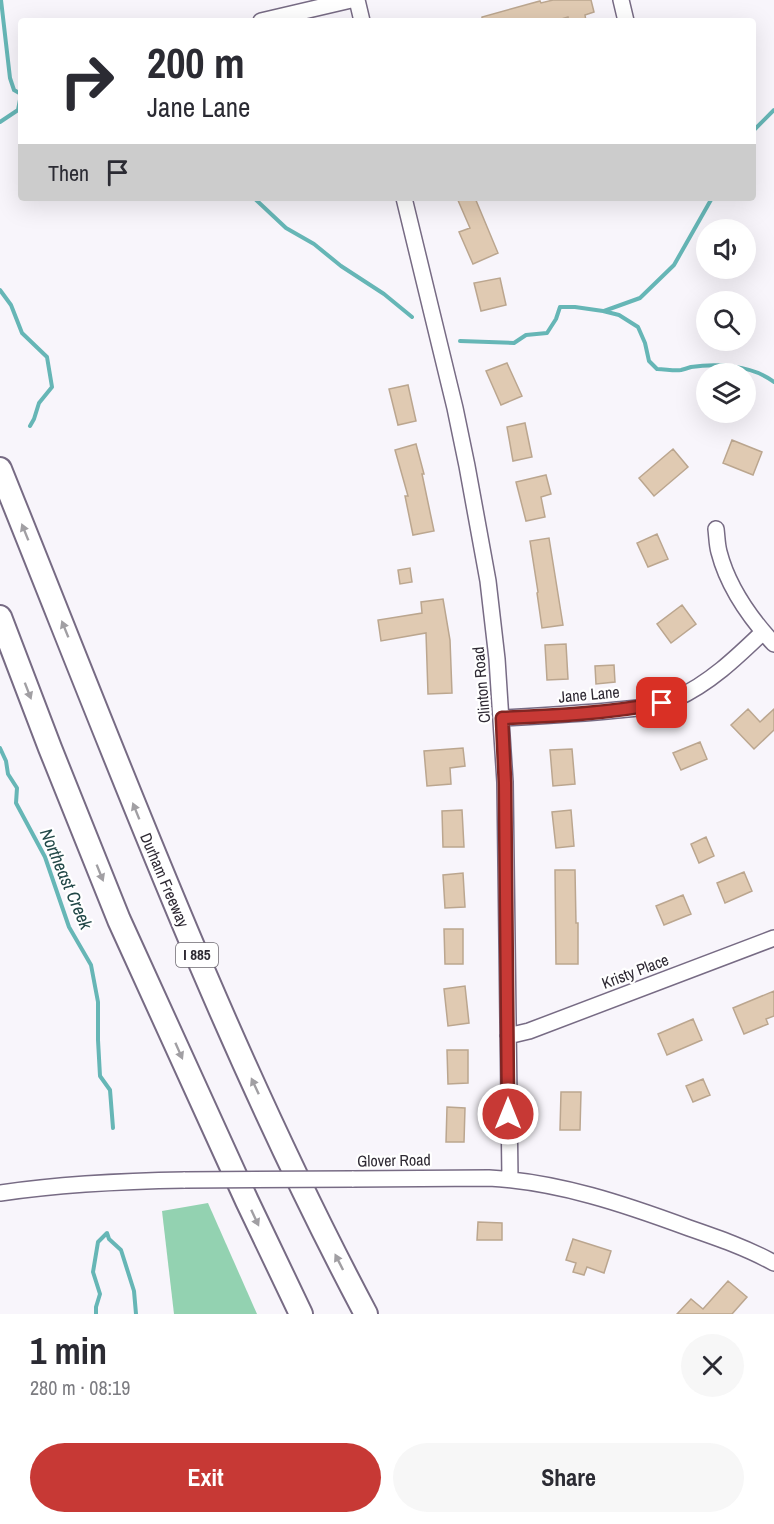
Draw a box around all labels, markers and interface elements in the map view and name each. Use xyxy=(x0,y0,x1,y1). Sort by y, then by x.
text: 200 m xyxy=(147,35,245,91)
icon: right xyxy=(48,42,126,120)
text: Jane Lane xyxy=(147,89,250,125)
icon: arrive xyxy=(101,156,134,189)
text: Then xyxy=(48,158,89,188)
map controls xyxy=(696,219,756,423)
button: sound xyxy=(696,219,756,279)
button: search xyxy=(696,291,756,351)
button: layers xyxy=(696,363,756,423)
one-way arrow xyxy=(20,523,30,541)
one-way arrow xyxy=(59,620,69,638)
street label: Clinton Road xyxy=(467,646,495,724)
pin xyxy=(636,677,687,728)
street label: Jane Lane xyxy=(558,680,620,708)
one-way arrow xyxy=(24,682,34,700)
icon: arrive xyxy=(645,686,678,719)
one-way arrow xyxy=(131,801,141,819)
water label: Northeast Creek xyxy=(34,824,99,934)
street label: Durham Freeway xyxy=(135,829,195,931)
one-way arrow xyxy=(95,864,105,882)
road number: I 885 xyxy=(176,943,218,967)
street label: Kristy Place xyxy=(598,948,672,994)
one-way arrow xyxy=(174,1042,183,1059)
one-way arrow xyxy=(250,1077,260,1095)
position arrow xyxy=(476,1082,540,1146)
street label: Glover Road xyxy=(357,1148,431,1172)
one-way arrow xyxy=(251,1210,260,1227)
one-way arrow xyxy=(334,1254,344,1271)
text: 1 min xyxy=(30,1327,107,1375)
button: close xyxy=(681,1334,744,1397)
text: 280 m · 08:19 xyxy=(30,1374,130,1401)
button: Exit xyxy=(30,1443,381,1512)
button: Share xyxy=(393,1443,744,1512)

